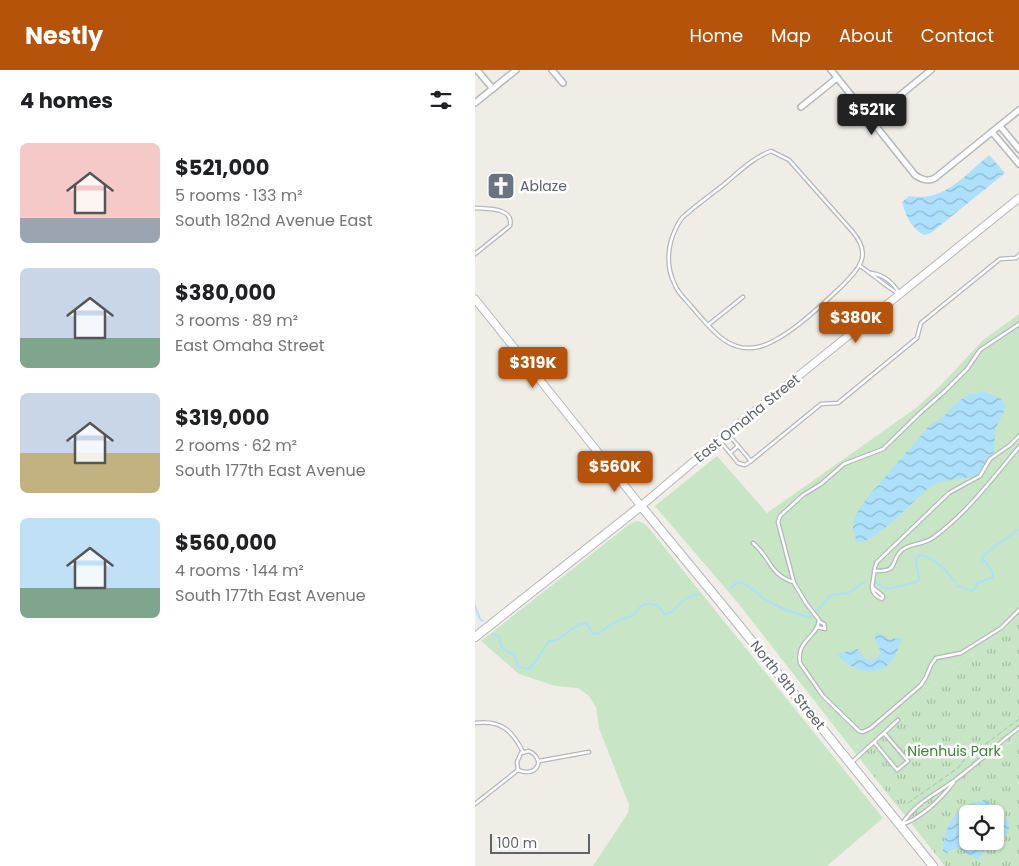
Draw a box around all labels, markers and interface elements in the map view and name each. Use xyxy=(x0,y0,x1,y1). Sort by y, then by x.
text: Nestly xyxy=(25,19,103,52)
text: Home xyxy=(689,23,743,48)
text: Map xyxy=(771,23,811,48)
text: About xyxy=(839,23,893,48)
text: Contact xyxy=(921,23,994,48)
text: 4 homes xyxy=(20,86,113,115)
icon: filters xyxy=(427,86,455,114)
pin: $521K xyxy=(837,93,907,136)
text: $521K xyxy=(848,98,896,121)
text: $521,000 xyxy=(175,153,269,182)
icon: home xyxy=(60,163,120,223)
church icon: Ablaze xyxy=(486,171,516,201)
place label: Ablaze xyxy=(520,176,567,196)
text: 5 rooms · 133 m² xyxy=(175,184,303,207)
text: South 182nd Avenue East xyxy=(175,209,373,232)
text: $380,000 xyxy=(175,278,276,307)
icon: home xyxy=(60,288,120,348)
pin: $380K xyxy=(821,302,891,344)
text: $380K xyxy=(830,306,882,329)
text: 3 rooms · 89 m² xyxy=(175,309,298,332)
text: East Omaha Street xyxy=(175,334,325,357)
pin: $319K xyxy=(498,346,568,389)
text: $319K xyxy=(509,351,557,374)
street label: East Omaha Street xyxy=(690,369,804,467)
text: $319,000 xyxy=(175,403,269,432)
icon: home xyxy=(60,413,120,473)
text: 2 rooms · 62 m² xyxy=(175,434,297,457)
pin: $560K xyxy=(580,450,650,493)
text: $560K xyxy=(589,455,641,478)
text: South 177th East Avenue xyxy=(175,459,366,482)
text: $560,000 xyxy=(175,528,277,557)
icon: home xyxy=(60,538,120,598)
text: 4 rooms · 144 m² xyxy=(175,559,304,582)
text: South 177th East Avenue xyxy=(175,584,366,607)
street label: North 9th Street xyxy=(746,636,830,734)
park label: Nienhuis Park xyxy=(907,741,1001,761)
map controls xyxy=(959,805,1004,850)
button: locate xyxy=(959,805,1004,850)
scale bar xyxy=(490,831,590,854)
text: 100 m xyxy=(497,833,537,853)

